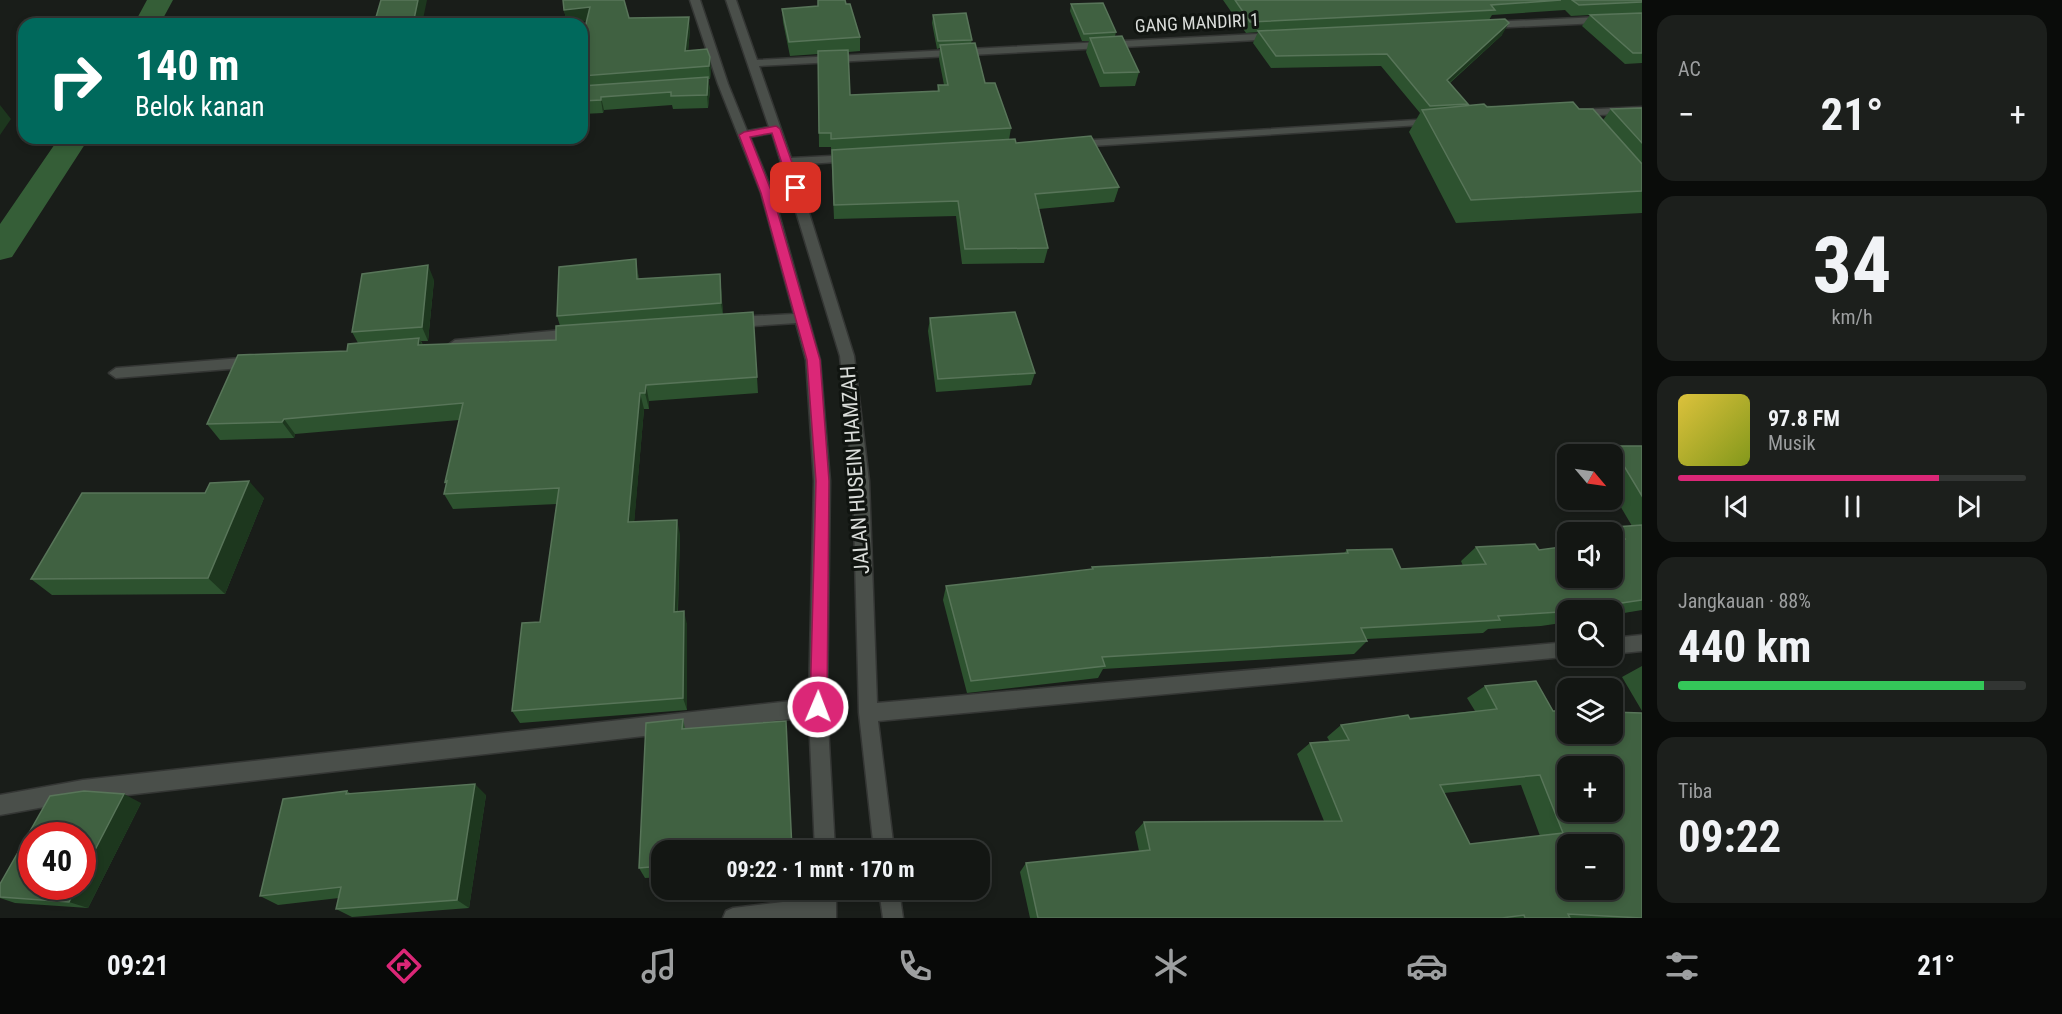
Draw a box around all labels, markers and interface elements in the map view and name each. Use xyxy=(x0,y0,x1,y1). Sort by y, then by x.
street label: GANG MANDIRI 1 xyxy=(1134,9,1259,36)
text: 140 m xyxy=(135,41,240,90)
icon: right xyxy=(36,42,114,120)
text: AC xyxy=(1678,57,1701,81)
text: 21° xyxy=(1821,88,1884,141)
text: Belok kanan xyxy=(135,91,265,123)
text: − xyxy=(1678,95,1695,134)
text: + xyxy=(2010,95,2026,134)
pin xyxy=(770,162,821,213)
icon: arrive xyxy=(779,171,812,204)
text: 34 xyxy=(1813,220,1891,311)
text: km/h xyxy=(1831,305,1873,329)
street label: JALAN HUSEIN HAMZAH xyxy=(836,365,874,575)
text: 97.8 FM xyxy=(1768,406,1840,431)
text: Musik xyxy=(1768,431,1816,455)
north arrow xyxy=(1557,444,1623,510)
map controls xyxy=(1557,444,1623,900)
icon: previous xyxy=(1720,490,1753,523)
icon: pause xyxy=(1836,490,1869,523)
icon: next xyxy=(1952,490,1985,523)
button: sound xyxy=(1557,522,1623,588)
text: Jangkauan · 88% xyxy=(1678,589,1811,613)
button: search xyxy=(1557,600,1623,666)
text: 440 km xyxy=(1678,620,1811,673)
position arrow xyxy=(786,675,850,739)
button: layers xyxy=(1557,678,1623,744)
button: + xyxy=(1557,756,1623,822)
text: Tiba xyxy=(1678,779,1712,803)
text: 09:22 xyxy=(1678,810,1781,863)
speed limit sign: 40 xyxy=(18,822,96,900)
button: − xyxy=(1557,834,1623,900)
text: 09:22 · 1 mnt · 170 m xyxy=(726,857,915,882)
icon: directions xyxy=(383,945,425,987)
icon: music xyxy=(638,945,680,987)
icon: phone xyxy=(894,945,936,987)
icon: climate xyxy=(1150,945,1192,987)
icon: car xyxy=(1406,945,1448,987)
icon: filters xyxy=(1661,945,1703,987)
text: 09:21 xyxy=(107,950,169,982)
text: 21° xyxy=(1917,950,1955,982)

